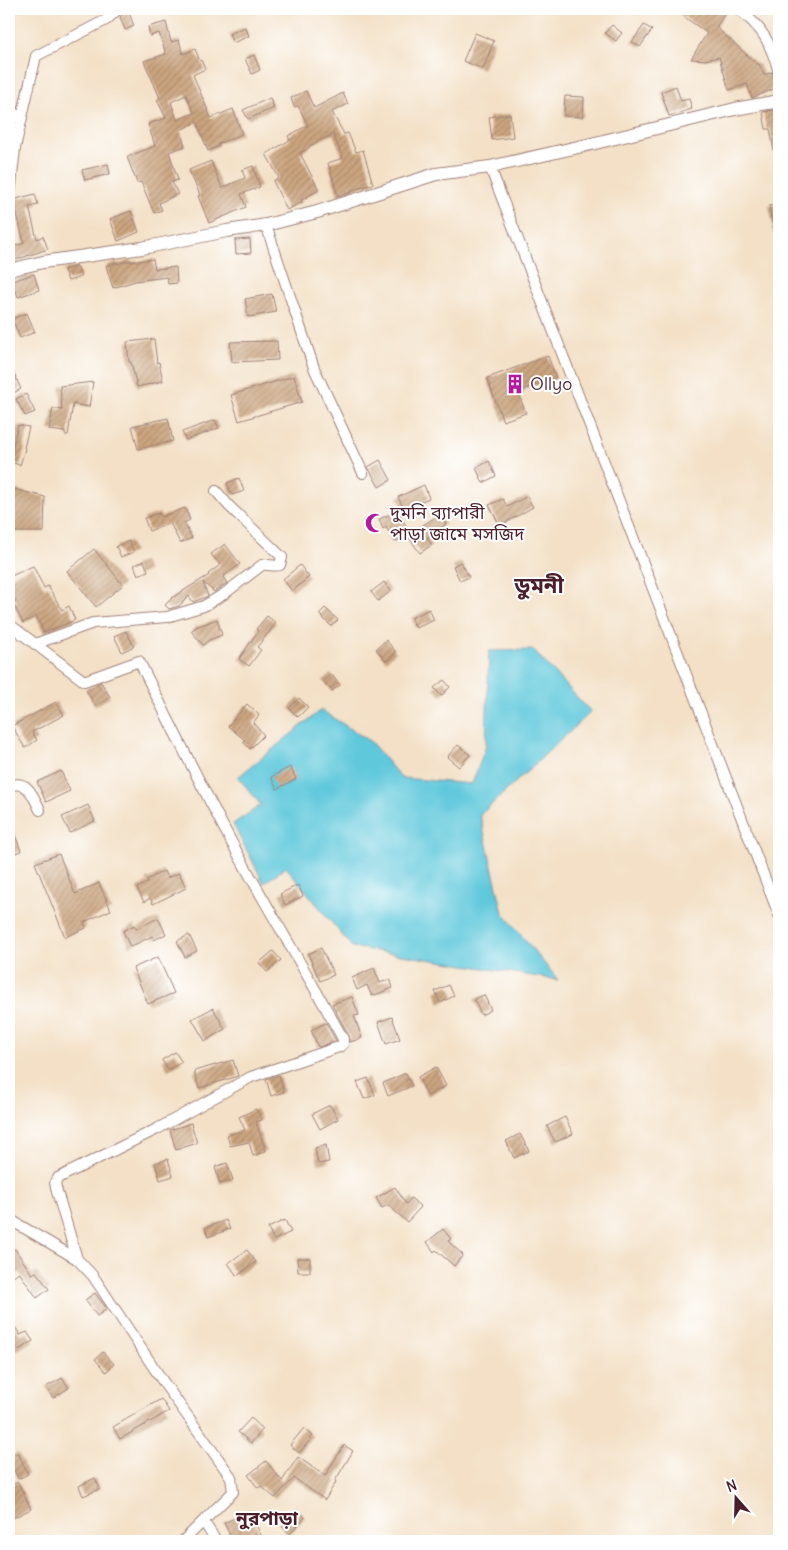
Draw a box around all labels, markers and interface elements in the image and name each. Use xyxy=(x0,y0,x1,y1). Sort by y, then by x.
place label: Ollyo xyxy=(530,372,572,395)
building icon: Ollyo xyxy=(504,373,526,395)
place label: দুমনি ব্যাপারী পাড়া জামে মসজিদ xyxy=(389,501,525,545)
mosque icon: দুমনি ব্যাপারী পাড়া জামে মসজিদ xyxy=(364,512,386,534)
district label: ডুমনী xyxy=(513,571,564,600)
north arrow xyxy=(710,1472,760,1522)
text: N xyxy=(724,1476,739,1496)
district label: নুরপাড়া xyxy=(235,1506,299,1530)

